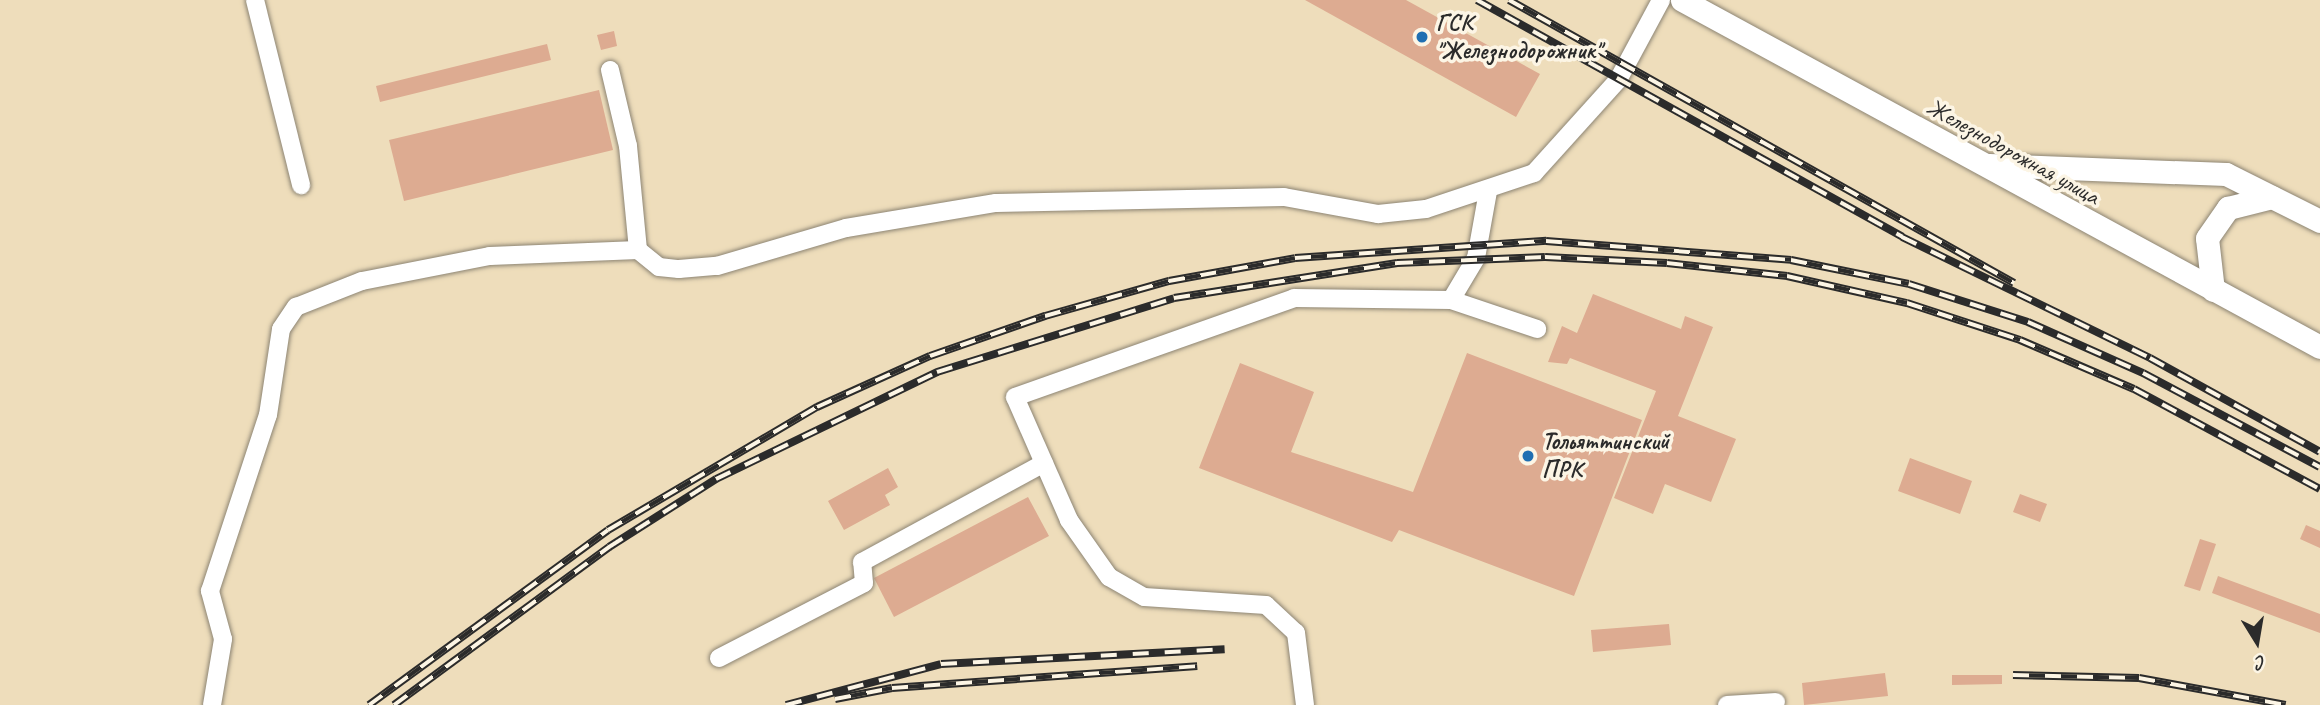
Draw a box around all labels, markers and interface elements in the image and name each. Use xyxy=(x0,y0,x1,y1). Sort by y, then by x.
place label: ГСК "Железнодорожник" xyxy=(1436,9,1601,65)
marker: ГСК "Железнодорожник" xyxy=(1414,29,1430,45)
street label: Железнодорожная улица xyxy=(1921,92,2105,212)
place label: Тольяттинский ПРК xyxy=(1542,428,1669,484)
marker: Тольяттинский ПРК xyxy=(1520,448,1536,464)
north arrow xyxy=(2222,607,2292,677)
text: С xyxy=(2254,650,2268,675)

